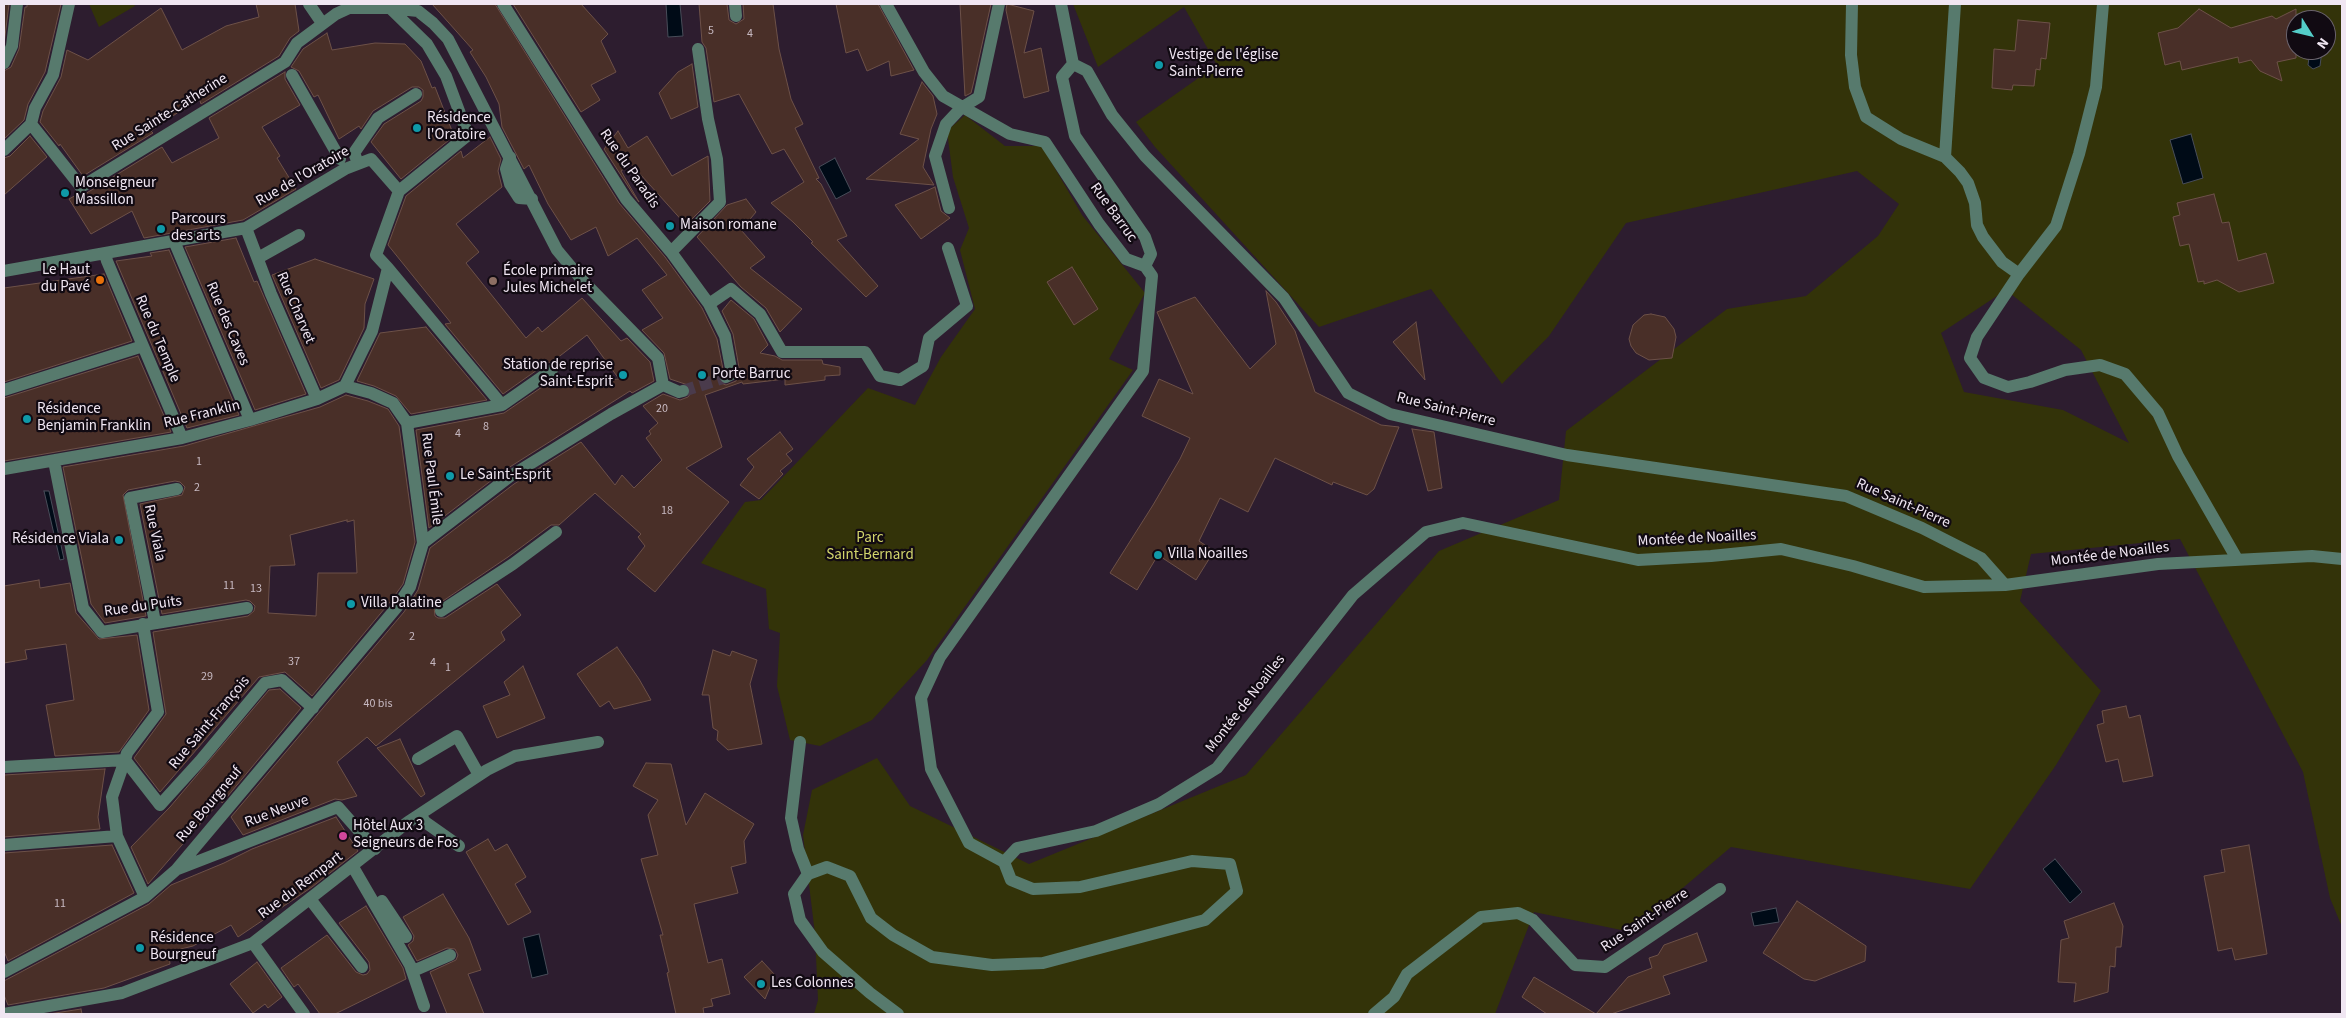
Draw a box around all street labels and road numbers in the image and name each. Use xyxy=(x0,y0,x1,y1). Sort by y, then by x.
street label: Rue Sainte-Catherine xyxy=(109,70,231,156)
street label: Rue du Paradis xyxy=(595,126,663,212)
street label: Rue de l'Oratoire xyxy=(253,143,353,211)
street label: Rue Barruc xyxy=(1085,180,1141,246)
street label: Rue Charvet xyxy=(272,269,318,347)
street label: Rue des Caves xyxy=(201,280,253,368)
street label: Rue du Temple xyxy=(131,293,183,385)
street label: Rue Saint-Pierre xyxy=(1395,389,1497,431)
street label: Rue Franklin xyxy=(162,397,242,433)
street label: Rue Paul Émile xyxy=(416,432,446,526)
street label: Rue Saint-Pierre xyxy=(1853,475,1953,533)
street label: Rue Viala xyxy=(139,503,169,563)
street label: Montée de Noailles xyxy=(1637,527,1757,551)
street label: Montée de Noailles xyxy=(2050,539,2170,571)
street label: Rue du Puits xyxy=(103,593,183,621)
street label: Montée de Noailles xyxy=(1202,652,1290,756)
street label: Rue Saint-François xyxy=(166,673,254,773)
street label: Rue Bourgneuf xyxy=(173,764,247,846)
street label: Rue Neuve xyxy=(243,792,311,832)
street label: Rue du Rempart xyxy=(255,848,347,924)
street label: Rue Saint-Pierre xyxy=(1598,885,1692,957)

